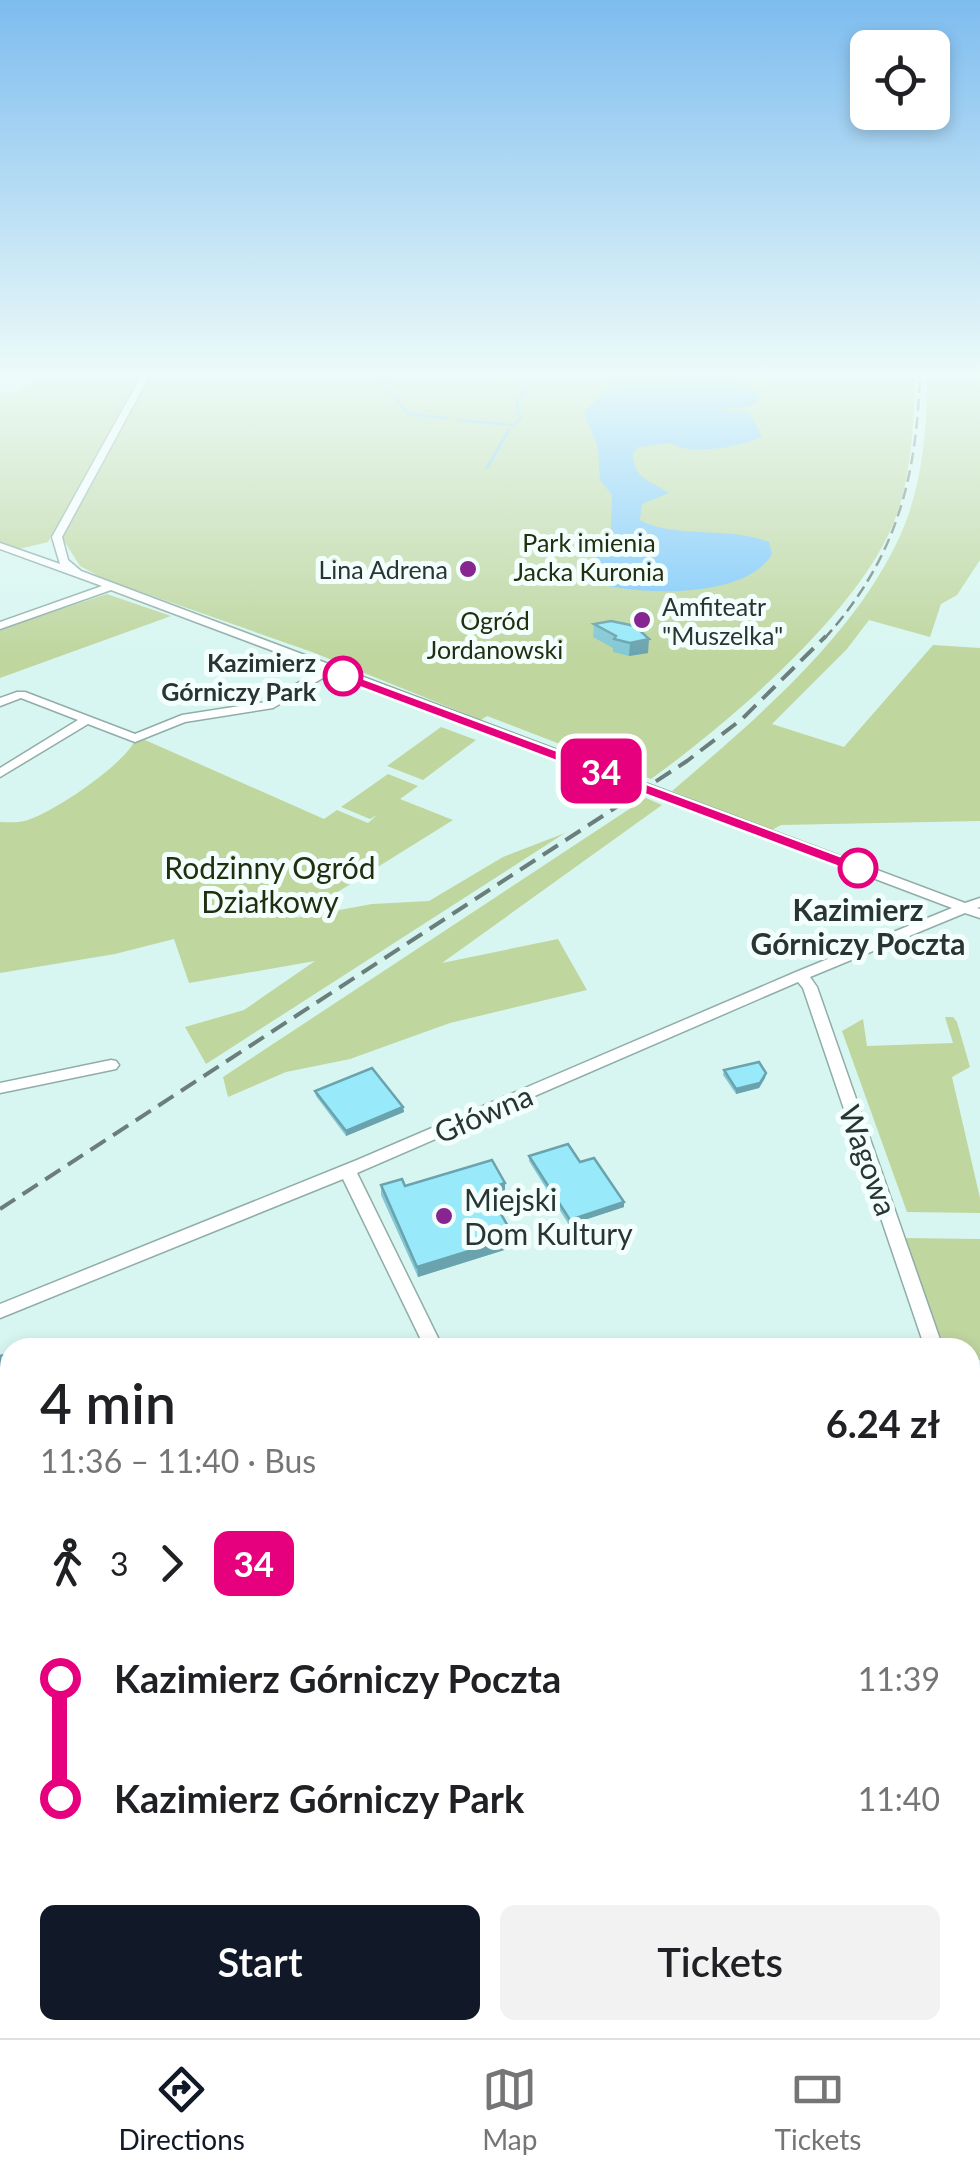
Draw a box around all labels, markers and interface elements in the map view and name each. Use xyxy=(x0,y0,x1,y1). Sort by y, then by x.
map controls xyxy=(850,30,950,130)
button: locate xyxy=(850,30,950,130)
park label: Park imienia Jacka Kuronia xyxy=(514,527,664,586)
place label: Lina Adrena xyxy=(318,554,448,584)
marker: Lina Adrena xyxy=(457,558,479,580)
place label: Amfiteatr "Muszelka" xyxy=(662,591,783,650)
park label: Ogród Jordanowski xyxy=(427,605,563,664)
marker: Amfiteatr "Muszelka" xyxy=(631,609,653,631)
place label: Kazimierz Górniczy Park xyxy=(161,647,317,706)
marker: Kazimierz Górniczy Park xyxy=(324,657,362,695)
line badge: 34 xyxy=(556,738,646,804)
text: 34 xyxy=(581,750,621,792)
park label: Rodzinny Ogród Działkowy xyxy=(164,849,376,919)
marker: Kazimierz Górniczy Poczta xyxy=(839,849,877,887)
place label: Kazimierz Górniczy Poczta xyxy=(751,891,965,961)
street label: Główna xyxy=(429,1076,537,1150)
street label: Wagowa xyxy=(832,1100,906,1220)
place label: Miejski Dom Kultury xyxy=(464,1181,633,1251)
marker: Miejski Dom Kultury xyxy=(433,1205,455,1227)
text: 4 min xyxy=(40,1370,176,1436)
text: 6.24 zł xyxy=(826,1400,940,1446)
text: 11:36 – 11:40 · Bus xyxy=(40,1441,316,1480)
icon: walk xyxy=(40,1536,95,1591)
icon: forward xyxy=(144,1536,199,1591)
text: 34 xyxy=(234,1542,274,1584)
text: 3 xyxy=(110,1544,129,1583)
text: Kazimierz Górniczy Poczta xyxy=(114,1655,561,1701)
text: 11:39 xyxy=(858,1659,940,1698)
text: Kazimierz Górniczy Park xyxy=(114,1775,524,1821)
text: 11:40 xyxy=(858,1779,940,1818)
button: Start xyxy=(40,1905,480,2020)
button: Tickets xyxy=(500,1905,940,2020)
tab: Directions xyxy=(119,2062,245,2156)
tab: Map xyxy=(482,2062,537,2156)
tab: Tickets xyxy=(775,2062,861,2156)

